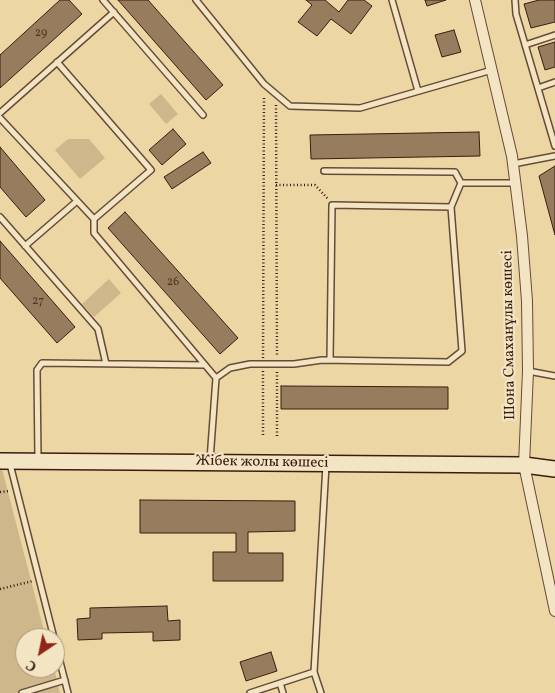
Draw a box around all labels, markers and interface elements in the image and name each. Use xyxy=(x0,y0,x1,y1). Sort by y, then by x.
house number: 29 xyxy=(35,27,47,41)
street label: Шона Смаханұлы көшесі xyxy=(500,250,520,420)
house number: 26 xyxy=(167,276,179,290)
house number: 27 xyxy=(32,295,44,309)
street label: Жібек жолы көшесі xyxy=(195,453,329,473)
north arrow xyxy=(15,628,65,678)
text: С xyxy=(23,655,41,675)

